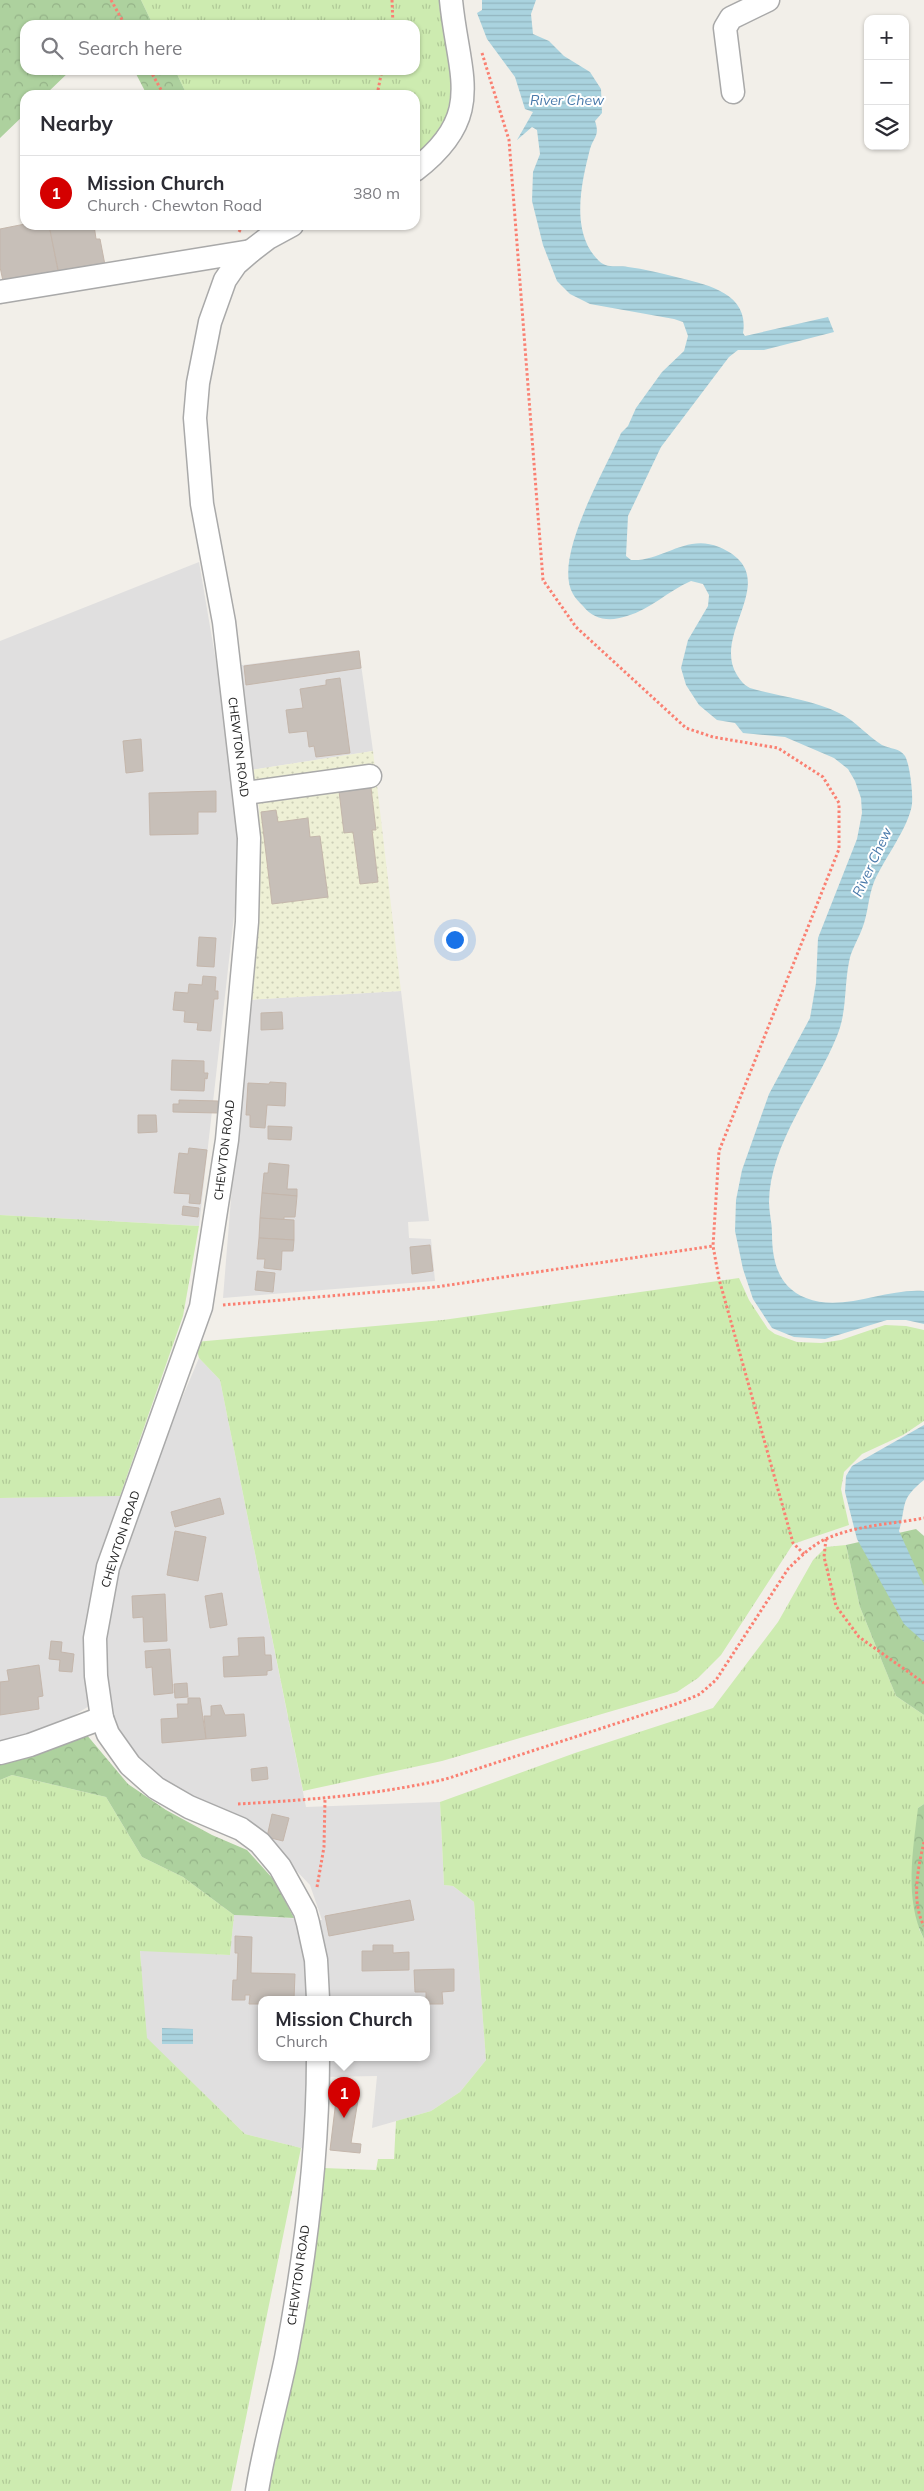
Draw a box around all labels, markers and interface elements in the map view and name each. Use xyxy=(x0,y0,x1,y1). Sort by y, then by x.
map controls xyxy=(864,15,909,150)
button: + xyxy=(864,15,909,60)
search box xyxy=(20,20,420,75)
icon: search xyxy=(38,34,66,62)
text: Search here xyxy=(78,36,182,60)
button: − xyxy=(864,60,909,105)
water label: River Chew xyxy=(530,91,605,109)
button: layers xyxy=(864,105,909,150)
text: Nearby xyxy=(40,110,113,136)
text: Mission Church xyxy=(87,171,225,195)
text: 1 xyxy=(51,183,61,203)
text: 380 m xyxy=(353,183,400,203)
text: Church · Chewton Road xyxy=(87,195,262,215)
street label: CHEWTON ROAD xyxy=(225,696,253,798)
water label: River Chew xyxy=(848,824,896,899)
your location xyxy=(442,927,468,953)
street label: CHEWTON ROAD xyxy=(210,1099,238,1201)
street label: CHEWTON ROAD xyxy=(97,1489,143,1589)
popup xyxy=(258,1996,430,2061)
text: Mission Church xyxy=(275,2007,413,2031)
text: Church xyxy=(275,2031,328,2051)
pin: 1 xyxy=(328,2077,360,2118)
street label: CHEWTON ROAD xyxy=(284,2224,312,2326)

